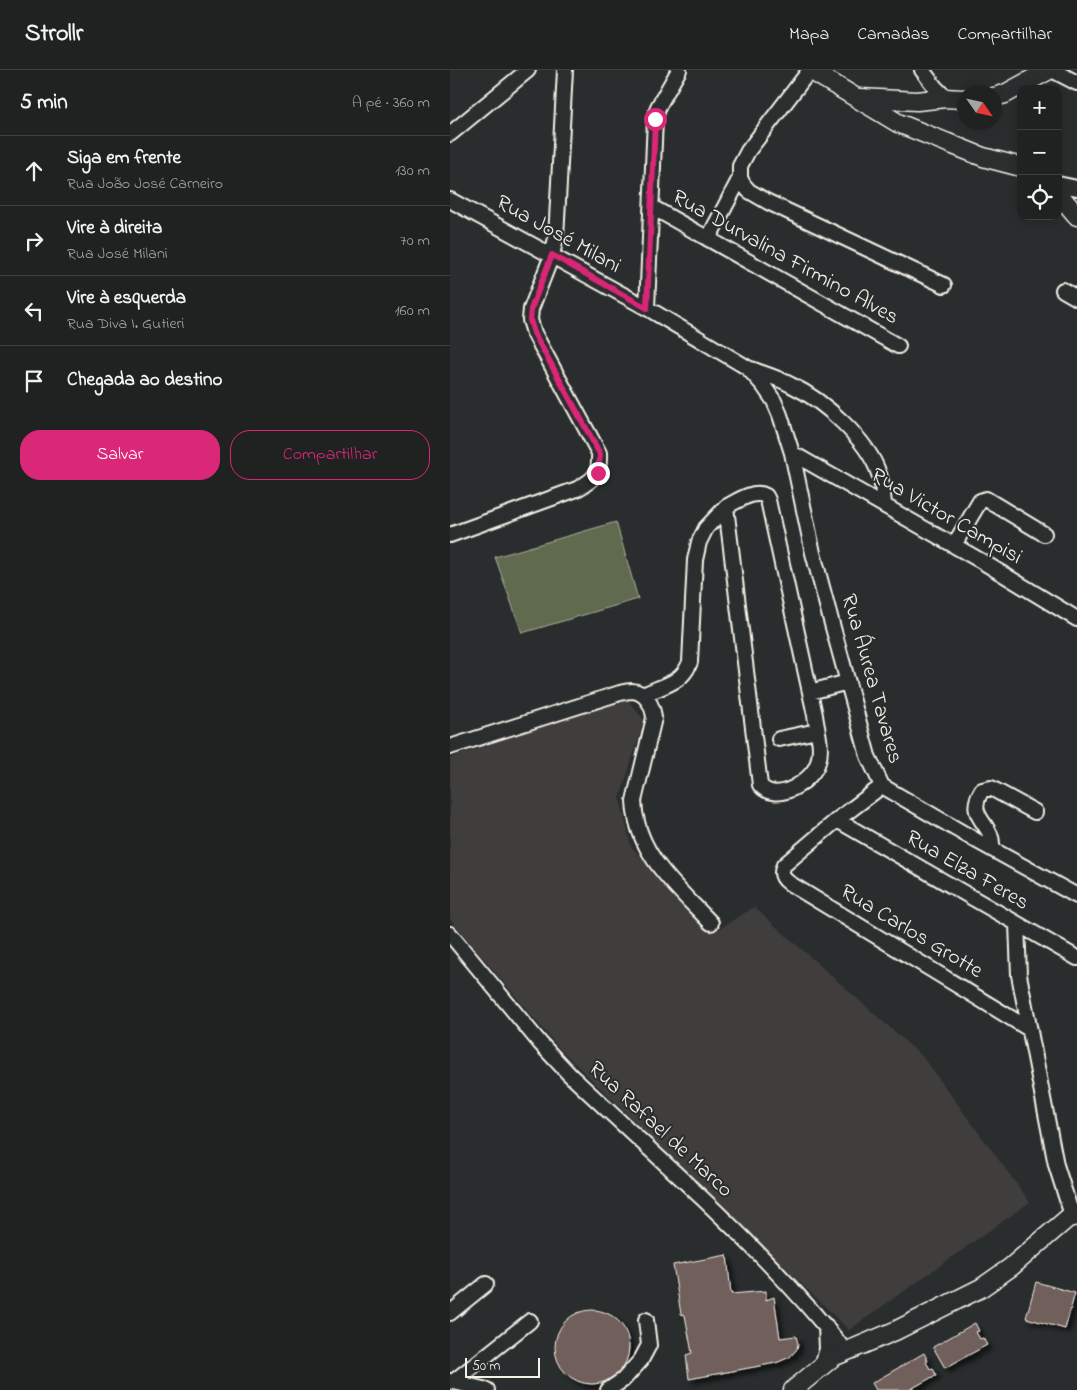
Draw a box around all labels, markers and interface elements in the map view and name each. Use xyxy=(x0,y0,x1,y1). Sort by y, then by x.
text: Strollr xyxy=(25,17,83,52)
text: Mapa xyxy=(789,22,829,48)
text: Camadas xyxy=(857,22,930,48)
text: Compartilhar xyxy=(958,22,1052,48)
north arrow xyxy=(957,85,1002,130)
map controls xyxy=(1017,85,1062,220)
button: + xyxy=(1017,85,1062,130)
text: 5 min xyxy=(20,88,68,118)
text: A pé · 360 m xyxy=(352,91,430,115)
route start xyxy=(644,108,667,131)
button: − xyxy=(1017,130,1062,175)
text: Siga em frente xyxy=(67,145,181,172)
icon: ahead xyxy=(20,157,48,185)
text: 130 m xyxy=(395,159,430,183)
text: Rua João José Carneiro xyxy=(67,172,223,196)
button: locate xyxy=(1017,175,1062,220)
street label: Rua Durvalina Firmino Alves xyxy=(666,182,904,334)
street label: Rua José Milani xyxy=(490,187,626,283)
text: Vire à direita xyxy=(67,215,162,242)
icon: right xyxy=(20,227,48,255)
text: 70 m xyxy=(400,229,430,253)
text: Rua José Milani xyxy=(67,242,168,266)
text: Vire à esquerda xyxy=(67,285,186,312)
icon: left xyxy=(20,297,48,325)
text: 160 m xyxy=(395,299,430,323)
text: Rua Diva I. Gutieri xyxy=(67,312,184,336)
icon: arrive xyxy=(20,367,48,395)
text: Chegada ao destino xyxy=(67,367,222,394)
button: Salvar xyxy=(20,430,220,480)
button: Compartilhar xyxy=(230,430,430,480)
street label: Rua Victor Campisi xyxy=(864,461,1028,573)
route end xyxy=(587,462,610,485)
street label: Rua Áurea Tavares xyxy=(832,591,910,767)
street label: Rua Elza Feres xyxy=(899,823,1035,919)
street label: Rua Carlos Grotte xyxy=(834,877,989,987)
street label: Rua Rafael de Marco xyxy=(580,1054,740,1206)
scale bar xyxy=(465,1355,540,1378)
text: 50 m xyxy=(472,1356,500,1377)

